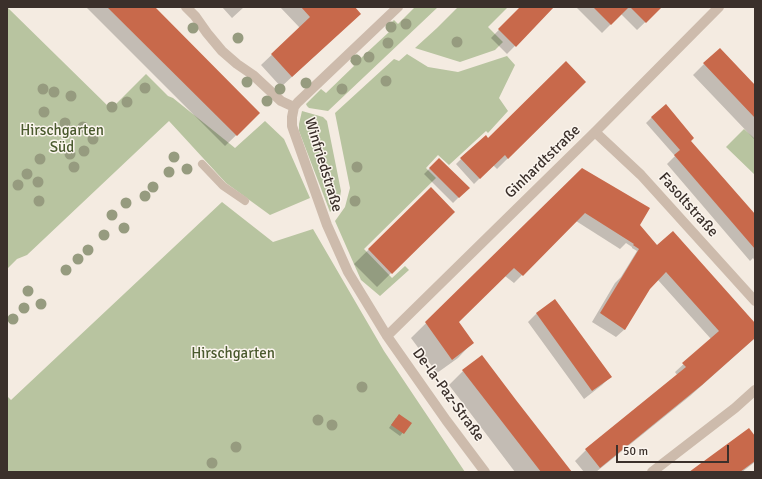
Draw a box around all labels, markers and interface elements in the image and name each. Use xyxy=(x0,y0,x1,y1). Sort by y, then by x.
street label: Winfriedstraße xyxy=(300,116,346,214)
street label: Ginhardtstraße xyxy=(502,121,584,203)
park label: Hirschgarten Süd xyxy=(20,122,104,157)
street label: Fasoltstraße xyxy=(654,169,722,241)
park label: Hirschgarten xyxy=(191,345,275,363)
street label: De-la-Paz-Straße xyxy=(408,345,488,445)
scale bar xyxy=(618,437,731,463)
text: 50 m xyxy=(623,444,648,459)

